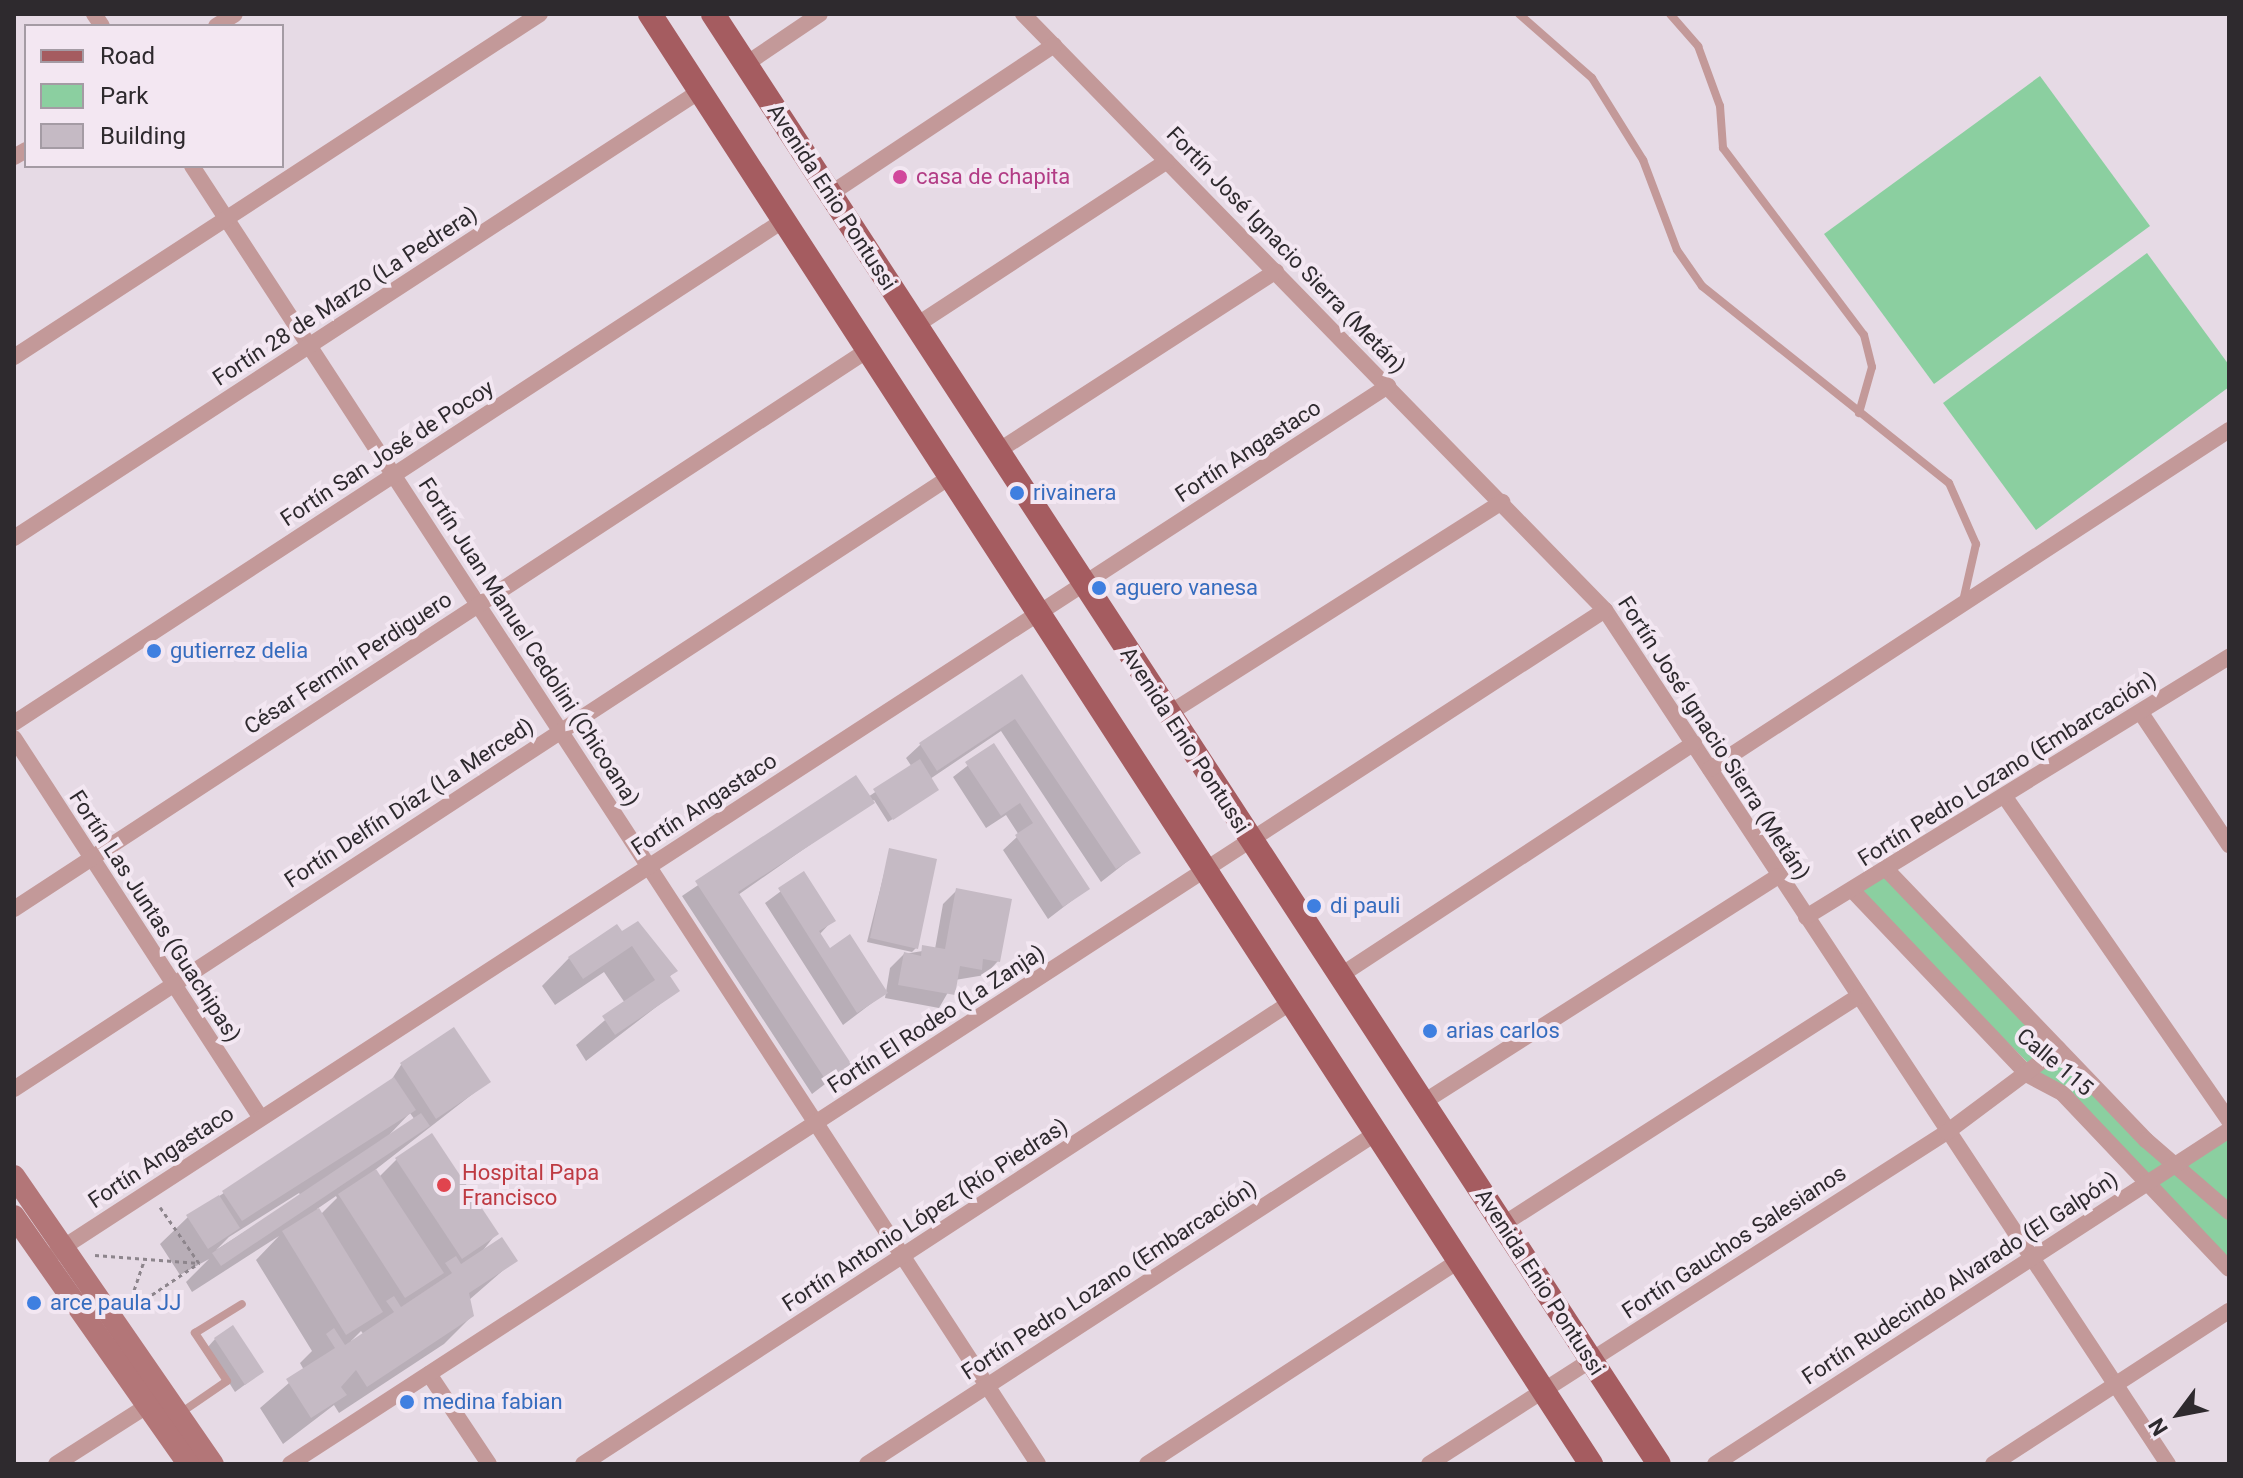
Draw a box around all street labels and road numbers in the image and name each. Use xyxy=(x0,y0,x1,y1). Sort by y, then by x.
street label: Avenida Enio Pontussi xyxy=(762,99,902,295)
street label: Fortín José Ignacio Sierra (Metán) xyxy=(1161,121,1411,379)
street label: Fortín 28 de Marzo (La Pedrera) xyxy=(208,201,482,391)
street label: Fortín San José de Pocoy xyxy=(276,374,498,532)
street label: Fortín Angastaco xyxy=(1170,394,1326,508)
street label: Fortín Juan Manuel Cedolini (Chicoana) xyxy=(413,473,645,811)
street label: César Fermín Perdiguero xyxy=(239,586,457,740)
street label: Fortín José Ignacio Sierra (Metán) xyxy=(1612,591,1816,885)
street label: Avenida Enio Pontussi xyxy=(1115,642,1255,838)
street label: Fortín Pedro Lozano (Embarcación) xyxy=(1853,666,2161,872)
street label: Fortín Delfín Díaz (La Merced) xyxy=(280,713,538,893)
street label: Fortín Angastaco xyxy=(626,747,782,861)
street label: Fortín Las Juntas (Guachipas) xyxy=(64,785,246,1047)
street label: Fortín El Rodeo (La Zanja) xyxy=(823,939,1049,1099)
street label: Calle 115 xyxy=(2012,1023,2098,1101)
street label: Fortín Angastaco xyxy=(83,1100,239,1214)
street label: Fortín Antonio López (Río Piedras) xyxy=(777,1113,1073,1317)
street label: Fortín Gauchos Salesianos xyxy=(1617,1160,1851,1324)
street label: Fortín Rudecindo Alvarado (El Galpón) xyxy=(1797,1166,2123,1390)
street label: Fortín Pedro Lozano (Embarcación) xyxy=(956,1175,1262,1385)
street label: Avenida Enio Pontussi xyxy=(1470,1184,1610,1380)

